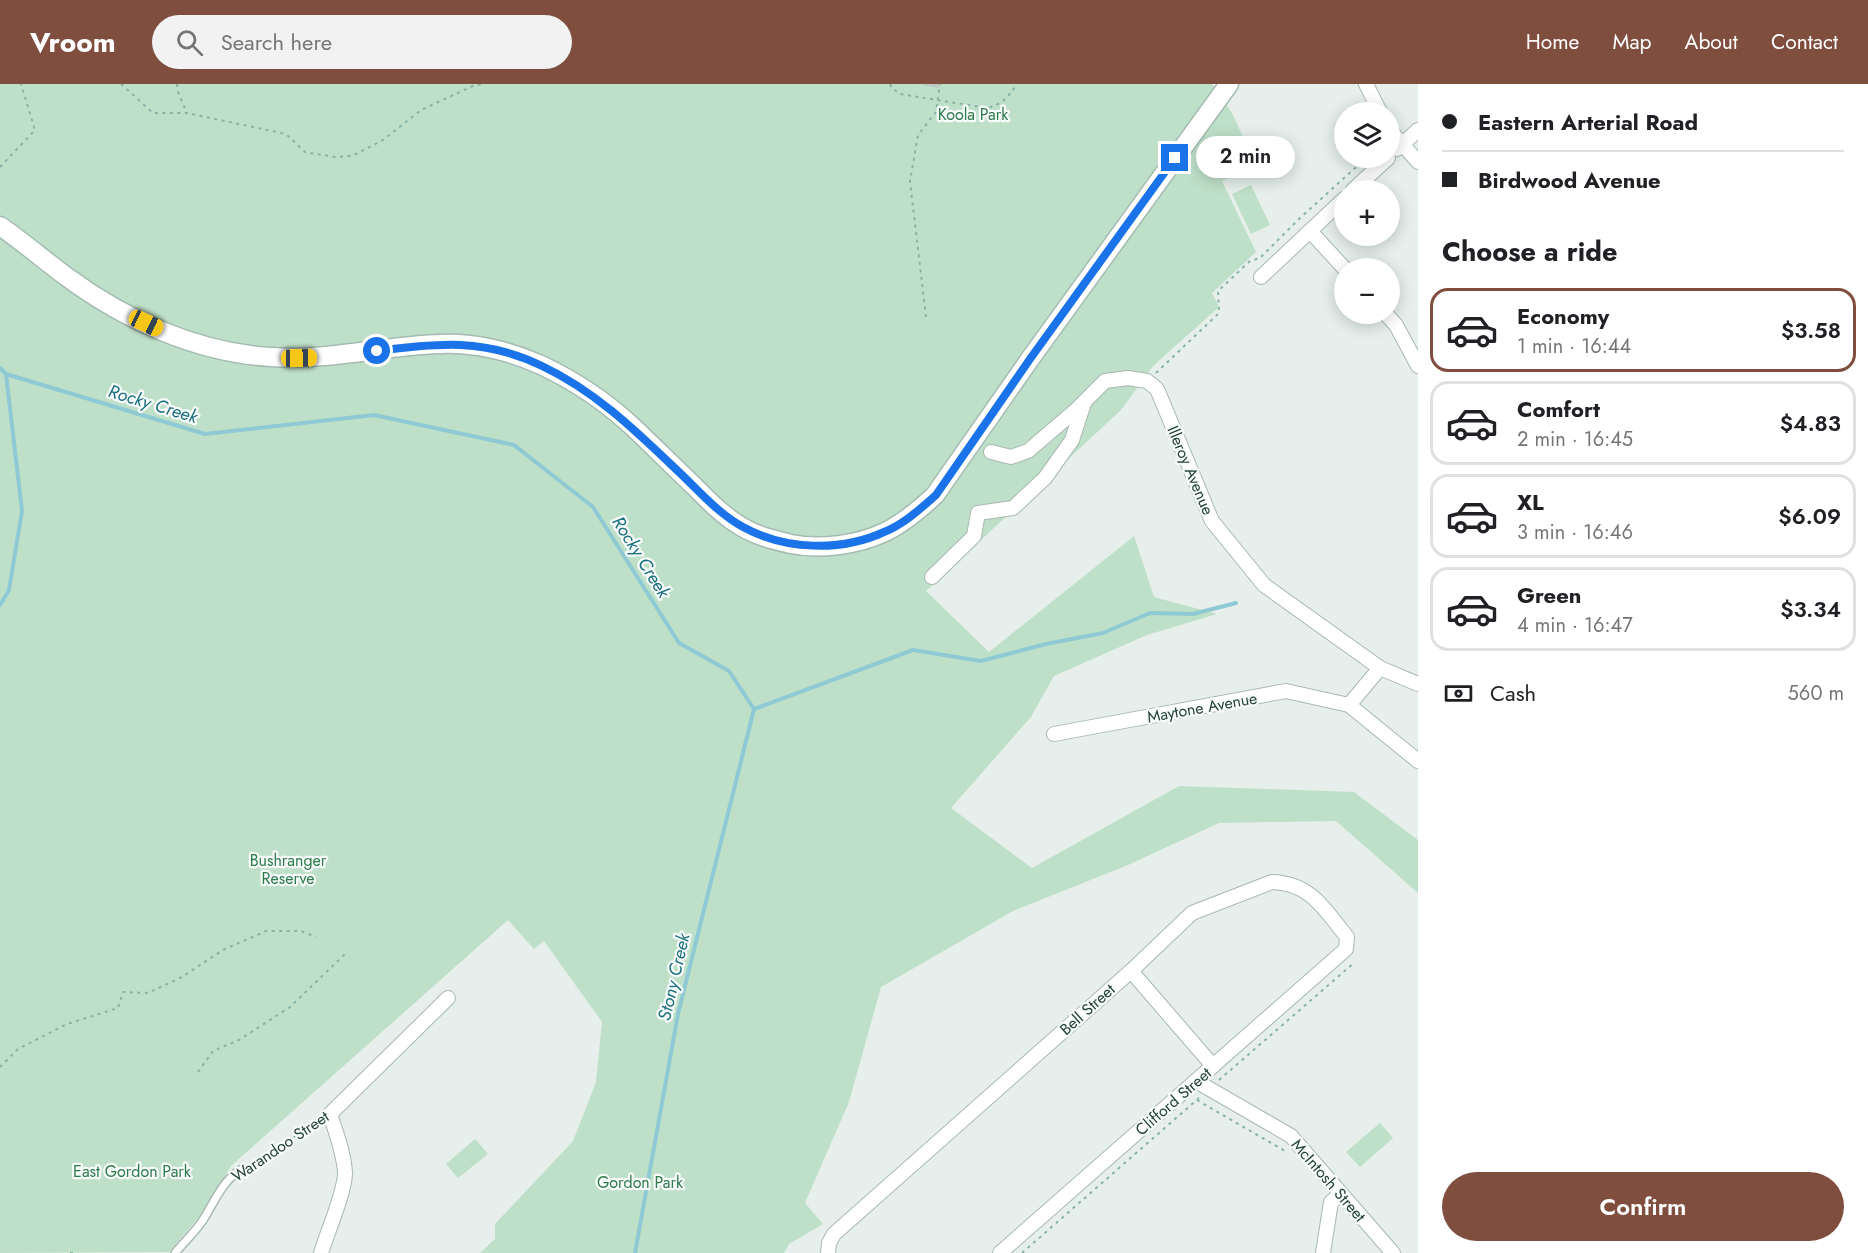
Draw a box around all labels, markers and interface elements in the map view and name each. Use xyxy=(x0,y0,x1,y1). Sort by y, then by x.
search box xyxy=(152,15,572,69)
text: Vroom xyxy=(30,22,116,63)
icon: search xyxy=(173,26,206,59)
text: Search here xyxy=(221,26,332,58)
text: Home xyxy=(1526,27,1579,57)
text: Map xyxy=(1612,27,1652,57)
text: About xyxy=(1685,27,1738,57)
text: Contact xyxy=(1771,27,1838,57)
map controls xyxy=(1334,102,1400,324)
button: layers xyxy=(1334,102,1400,168)
park label: Koola Park xyxy=(938,103,1009,126)
text: Eastern Arterial Road xyxy=(1478,106,1698,138)
callout: 2 min xyxy=(1196,137,1295,179)
text: 2 min xyxy=(1220,142,1271,171)
route end xyxy=(1161,144,1188,171)
text: Birdwood Avenue xyxy=(1478,164,1661,196)
button: + xyxy=(1334,180,1400,246)
text: Choose a ride xyxy=(1442,232,1617,271)
button: − xyxy=(1334,258,1400,324)
text: Economy xyxy=(1517,300,1609,332)
icon: car xyxy=(1445,303,1499,357)
car xyxy=(126,307,166,339)
text: $3.58 xyxy=(1781,314,1841,346)
text: 1 min · 16:44 xyxy=(1517,332,1631,361)
route start xyxy=(363,337,390,364)
car xyxy=(281,349,317,367)
water label: Rocky Creek xyxy=(105,378,202,430)
text: Comfort xyxy=(1517,393,1600,425)
icon: car xyxy=(1445,396,1499,450)
text: $4.83 xyxy=(1780,407,1841,439)
street label: Illeroy Avenue xyxy=(1161,422,1220,518)
text: 2 min · 16:45 xyxy=(1517,425,1633,454)
text: XL xyxy=(1517,486,1544,518)
icon: car xyxy=(1445,489,1499,543)
text: $6.09 xyxy=(1778,500,1841,532)
water label: Rocky Creek xyxy=(606,511,677,604)
text: 3 min · 16:46 xyxy=(1517,518,1633,547)
text: Green xyxy=(1517,579,1581,611)
icon: car xyxy=(1445,582,1499,636)
text: $3.34 xyxy=(1780,593,1841,625)
text: 4 min · 16:47 xyxy=(1517,611,1633,640)
icon: cash xyxy=(1442,677,1475,710)
text: Cash xyxy=(1490,677,1536,709)
text: 560 m xyxy=(1788,679,1844,708)
street label: Maytone Avenue xyxy=(1145,686,1259,728)
park label: Bushranger Reserve xyxy=(250,849,327,890)
water label: Stony Creek xyxy=(651,930,697,1023)
street label: Bell Street xyxy=(1055,978,1120,1041)
street label: Clifford Street xyxy=(1130,1062,1217,1141)
street label: Warandoo Street xyxy=(227,1105,334,1188)
street label: McIntosh Street xyxy=(1286,1134,1371,1227)
park label: East Gordon Park xyxy=(73,1160,192,1183)
park label: Gordon Park xyxy=(597,1171,684,1194)
button: Confirm xyxy=(1442,1172,1844,1241)

